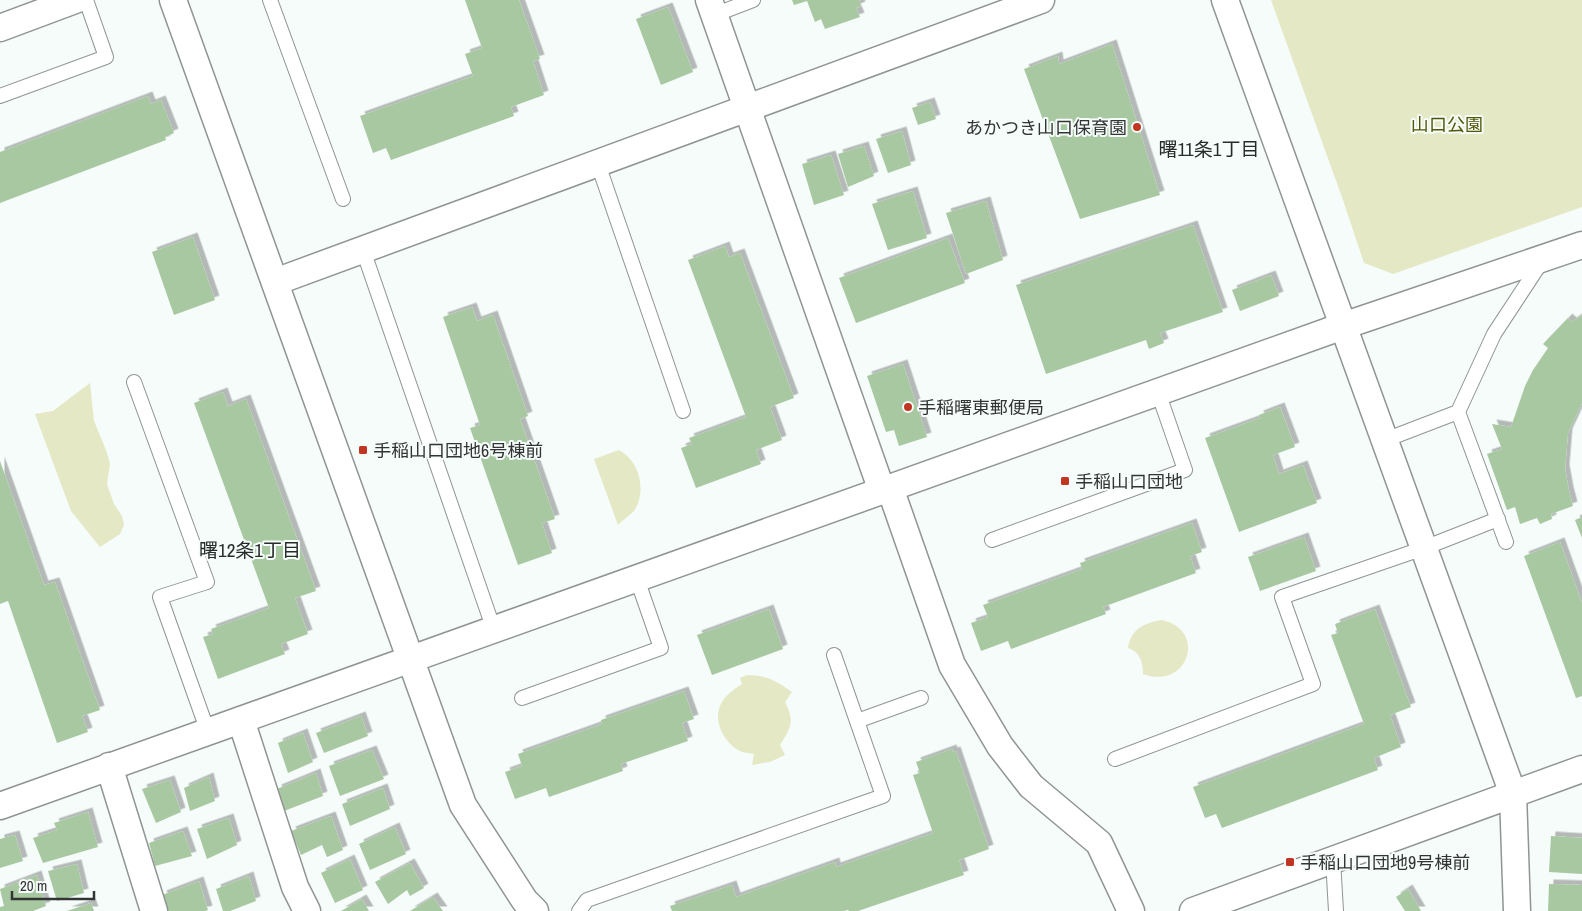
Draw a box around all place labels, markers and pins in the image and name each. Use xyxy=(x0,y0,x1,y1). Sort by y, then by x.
place label: あかつき山口保育園 xyxy=(965,115,1127,140)
marker: あかつき山口保育園 xyxy=(1131,121,1143,133)
place label: 手稲曙東郵便局 xyxy=(918,395,1044,420)
marker: 手稲曙東郵便局 xyxy=(902,401,914,413)
place label: 手稲山口団地6号棟前 xyxy=(373,438,543,463)
marker: 手稲山口団地6号棟前 xyxy=(357,444,369,456)
place label: 手稲山口団地 xyxy=(1075,469,1183,494)
marker: 手稲山口団地 xyxy=(1059,475,1071,487)
place label: 手稲山口団地9号棟前 xyxy=(1300,850,1470,875)
marker: 手稲山口団地9号棟前 xyxy=(1284,856,1296,868)

